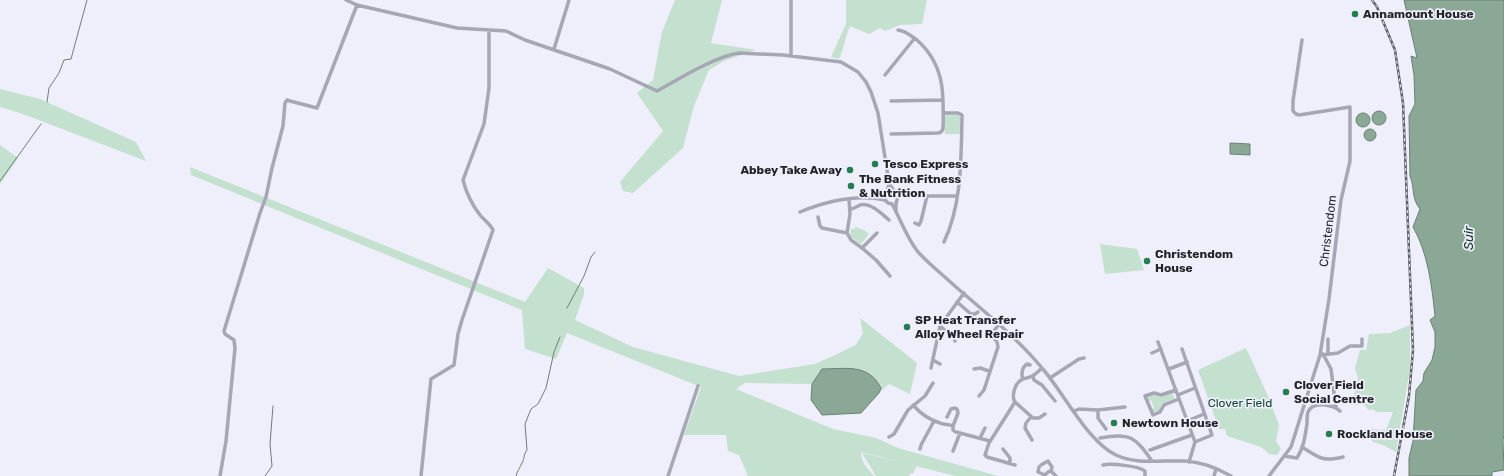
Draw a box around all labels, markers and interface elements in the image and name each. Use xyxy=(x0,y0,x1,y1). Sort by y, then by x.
place label: Annamount House xyxy=(1363,7,1474,21)
marker: Annamount House xyxy=(1350,9,1360,19)
place label: Tesco Express xyxy=(883,157,969,171)
marker: Tesco Express xyxy=(870,159,880,169)
place label: Abbey Take Away xyxy=(740,163,842,177)
marker: Abbey Take Away xyxy=(845,165,855,175)
place label: The Bank Fitness & Nutrition xyxy=(859,172,962,200)
marker: The Bank Fitness & Nutrition xyxy=(846,181,856,191)
street label: Christendom xyxy=(1317,194,1339,268)
water label: Suir xyxy=(1461,225,1476,250)
place label: Christendom House xyxy=(1155,247,1233,275)
marker: Christendom House xyxy=(1142,256,1152,266)
place label: SP Heat Transfer Alloy Wheel Repair xyxy=(915,313,1024,341)
marker: SP Heat Transfer Alloy Wheel Repair xyxy=(902,322,912,332)
place label: Clover Field Social Centre xyxy=(1294,378,1374,406)
marker: Clover Field Social Centre xyxy=(1281,387,1291,397)
park label: Clover Field xyxy=(1208,396,1272,410)
place label: Newtown House xyxy=(1122,416,1218,430)
marker: Newtown House xyxy=(1109,418,1119,428)
place label: Rockland House xyxy=(1337,427,1433,441)
marker: Rockland House xyxy=(1324,429,1334,439)

